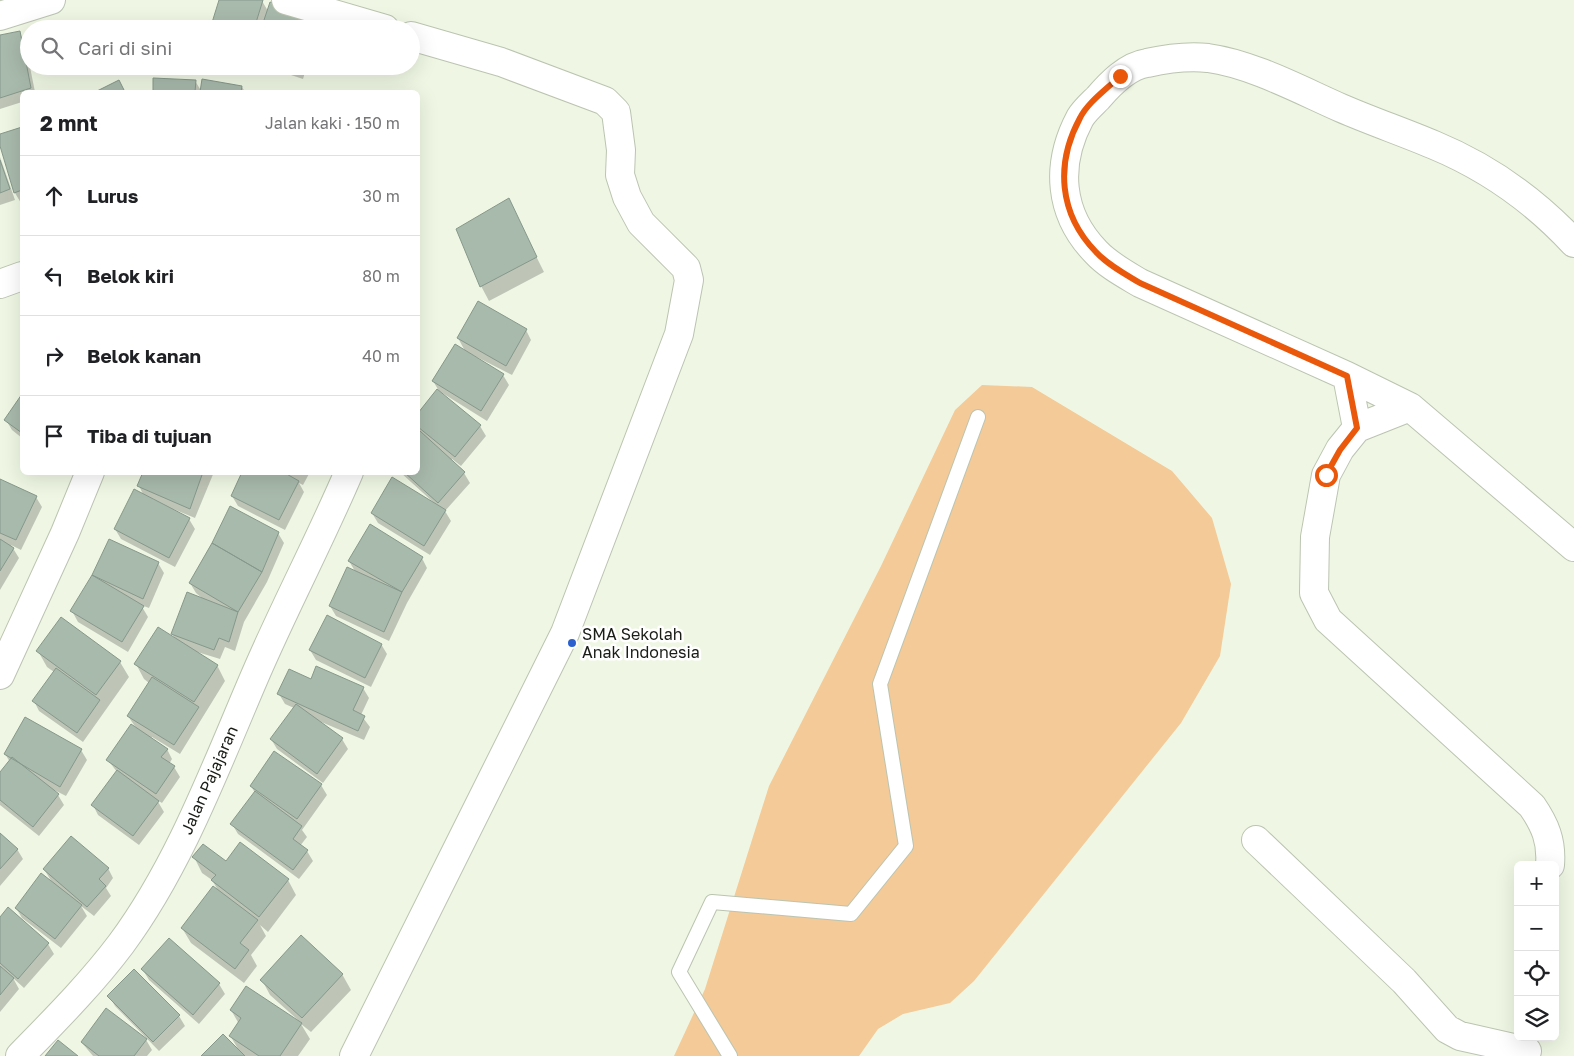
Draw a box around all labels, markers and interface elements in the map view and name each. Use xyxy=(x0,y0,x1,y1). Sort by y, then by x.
search box xyxy=(20,20,420,75)
icon: search xyxy=(38,34,66,62)
text: Cari di sini xyxy=(78,36,172,59)
route end xyxy=(1109,65,1132,88)
text: 2 mnt xyxy=(40,110,98,136)
text: Jalan kaki · 150 m xyxy=(265,113,400,133)
icon: ahead xyxy=(40,182,68,210)
text: Lurus xyxy=(87,184,138,207)
text: 30 m xyxy=(363,186,400,206)
icon: left xyxy=(40,262,68,290)
text: Belok kiri xyxy=(87,264,174,287)
text: 80 m xyxy=(362,266,400,286)
icon: right xyxy=(40,342,68,370)
text: Belok kanan xyxy=(87,344,201,367)
text: 40 m xyxy=(362,346,400,366)
icon: arrive xyxy=(40,422,68,450)
text: Tiba di tujuan xyxy=(87,424,212,447)
route start xyxy=(1315,464,1338,487)
place label: SMA Sekolah Anak Indonesia xyxy=(582,624,700,662)
marker: SMA Sekolah Anak Indonesia xyxy=(566,637,578,649)
street label: Jalan Pajajaran xyxy=(176,723,242,837)
map controls xyxy=(1514,861,1559,1041)
button: + xyxy=(1514,861,1559,906)
button: − xyxy=(1514,906,1559,951)
button: locate xyxy=(1514,951,1559,996)
button: layers xyxy=(1514,996,1559,1041)

